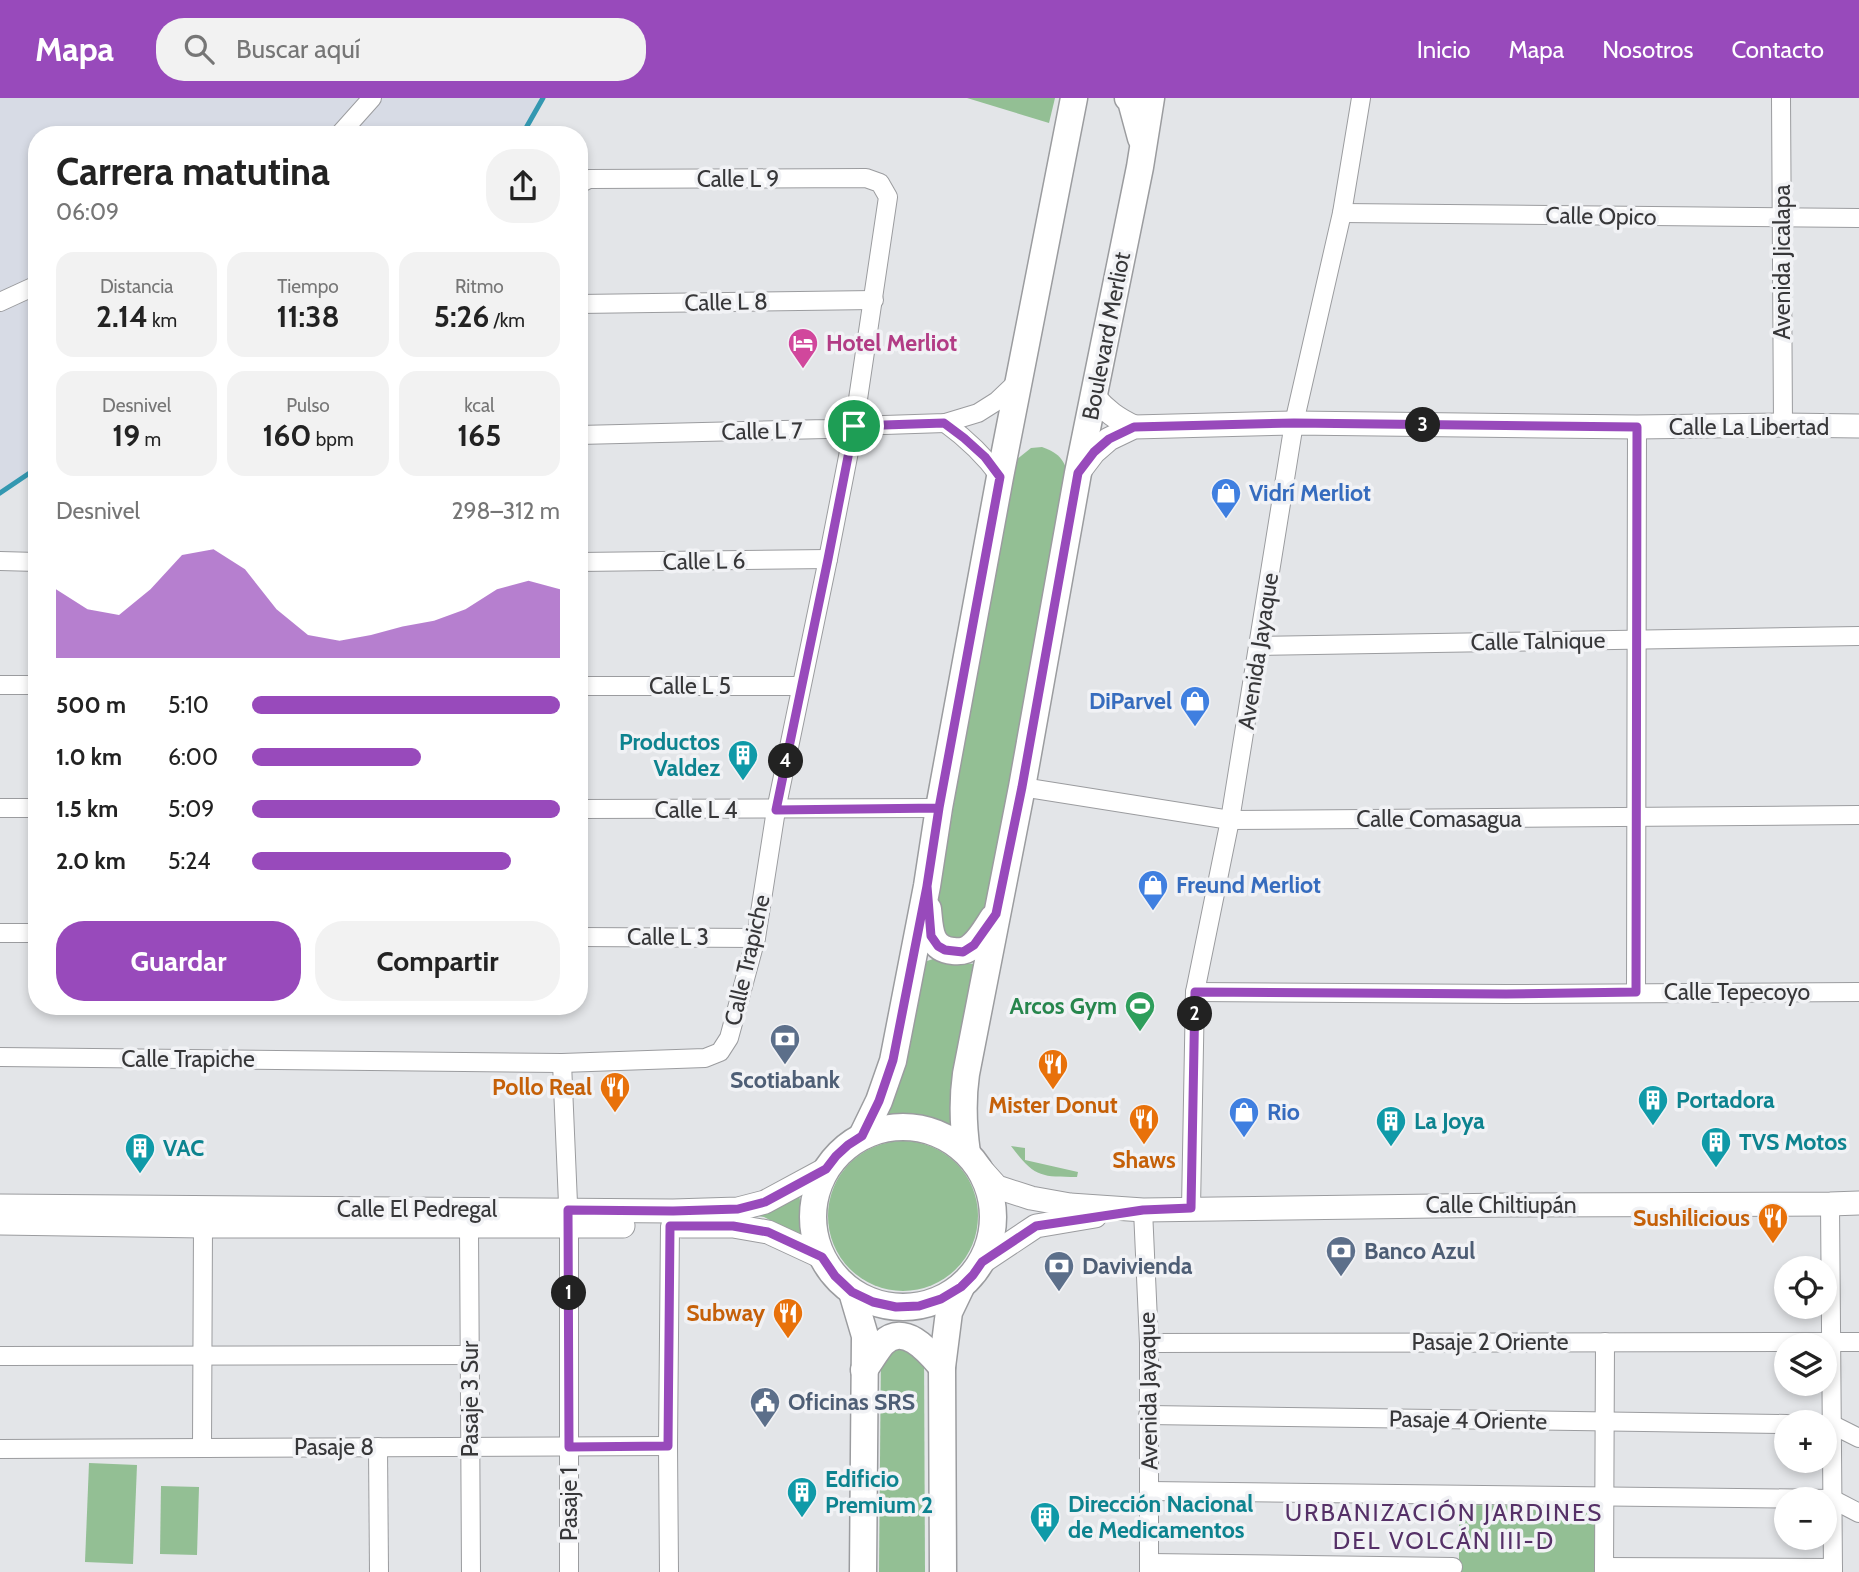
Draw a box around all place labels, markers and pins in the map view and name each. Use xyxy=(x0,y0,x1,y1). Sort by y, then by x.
hotel icon: Hotel Merliot xyxy=(786,326,820,370)
place label: Hotel Merliot xyxy=(826,329,957,357)
pin xyxy=(824,396,884,456)
pin: 3 xyxy=(1406,408,1440,442)
shop icon: Vidrí Merliot xyxy=(1209,476,1243,520)
place label: Vidrí Merliot xyxy=(1249,479,1371,507)
shop icon: DiParvel xyxy=(1178,684,1212,728)
place label: DiParvel xyxy=(1089,687,1172,715)
place label: Productos Valdez xyxy=(619,728,720,782)
building icon: Productos Valdez xyxy=(726,738,760,782)
pin: 4 xyxy=(768,744,804,778)
shop icon: Freund Merliot xyxy=(1136,868,1170,912)
place label: Freund Merliot xyxy=(1176,871,1321,899)
sports icon: Arcos Gym xyxy=(1123,989,1157,1033)
place label: Arcos Gym xyxy=(1010,992,1117,1020)
pin: 2 xyxy=(1178,996,1212,1032)
bank icon: Scotiabank xyxy=(768,1022,802,1066)
restaurant icon: Mister Donut xyxy=(1036,1047,1070,1091)
place label: Scotiabank xyxy=(730,1066,841,1094)
restaurant icon: Pollo Real xyxy=(598,1070,632,1114)
place label: Pollo Real xyxy=(492,1073,592,1101)
building icon: Portadora xyxy=(1636,1083,1670,1127)
place label: Portadora xyxy=(1676,1086,1775,1114)
place label: Mister Donut xyxy=(988,1091,1118,1119)
shop icon: Rio xyxy=(1227,1095,1261,1139)
place label: Rio xyxy=(1267,1098,1300,1126)
restaurant icon: Shaws xyxy=(1127,1102,1161,1146)
building icon: La Joya xyxy=(1374,1104,1408,1148)
place label: La Joya xyxy=(1414,1107,1485,1135)
building icon: TVS Motos xyxy=(1699,1125,1733,1169)
place label: TVS Motos xyxy=(1739,1128,1847,1156)
building icon: VAC xyxy=(123,1131,157,1175)
place label: VAC xyxy=(163,1134,204,1162)
place label: Shaws xyxy=(1112,1146,1176,1174)
restaurant icon: Sushilicious xyxy=(1756,1201,1790,1245)
place label: Sushilicious xyxy=(1633,1204,1750,1232)
bank icon: Banco Azul xyxy=(1324,1234,1358,1278)
place label: Banco Azul xyxy=(1364,1237,1475,1265)
bank icon: Davivienda xyxy=(1042,1249,1076,1293)
place label: Davivienda xyxy=(1082,1252,1193,1280)
pin: 1 xyxy=(552,1276,586,1310)
restaurant icon: Subway xyxy=(771,1296,805,1340)
place label: Subway xyxy=(686,1299,766,1327)
public building icon: Oficinas SRS xyxy=(748,1385,782,1429)
place label: Oficinas SRS xyxy=(788,1388,915,1416)
place label: Edificio Premium 2 xyxy=(825,1465,933,1519)
building icon: Edificio Premium 2 xyxy=(785,1475,819,1519)
place label: Dirección Nacional de Medicamentos xyxy=(1068,1490,1253,1544)
building icon: Dirección Nacional de Medicamentos xyxy=(1028,1500,1062,1544)

